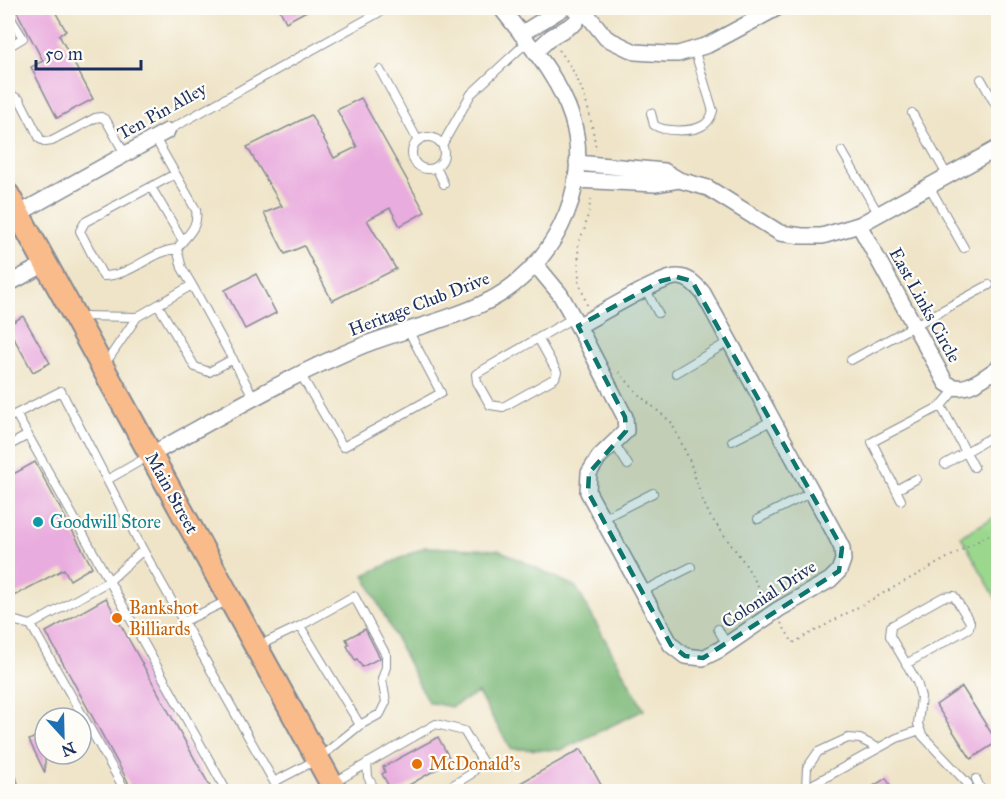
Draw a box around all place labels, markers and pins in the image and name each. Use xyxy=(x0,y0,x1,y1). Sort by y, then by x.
place label: Goodwill Store xyxy=(50,511,161,533)
marker: Goodwill Store xyxy=(31,515,45,529)
place label: Bankshot Billiards xyxy=(129,597,199,640)
marker: Bankshot Billiards xyxy=(110,611,124,625)
place label: McDonald's xyxy=(429,753,520,775)
marker: McDonald's xyxy=(410,757,424,771)

